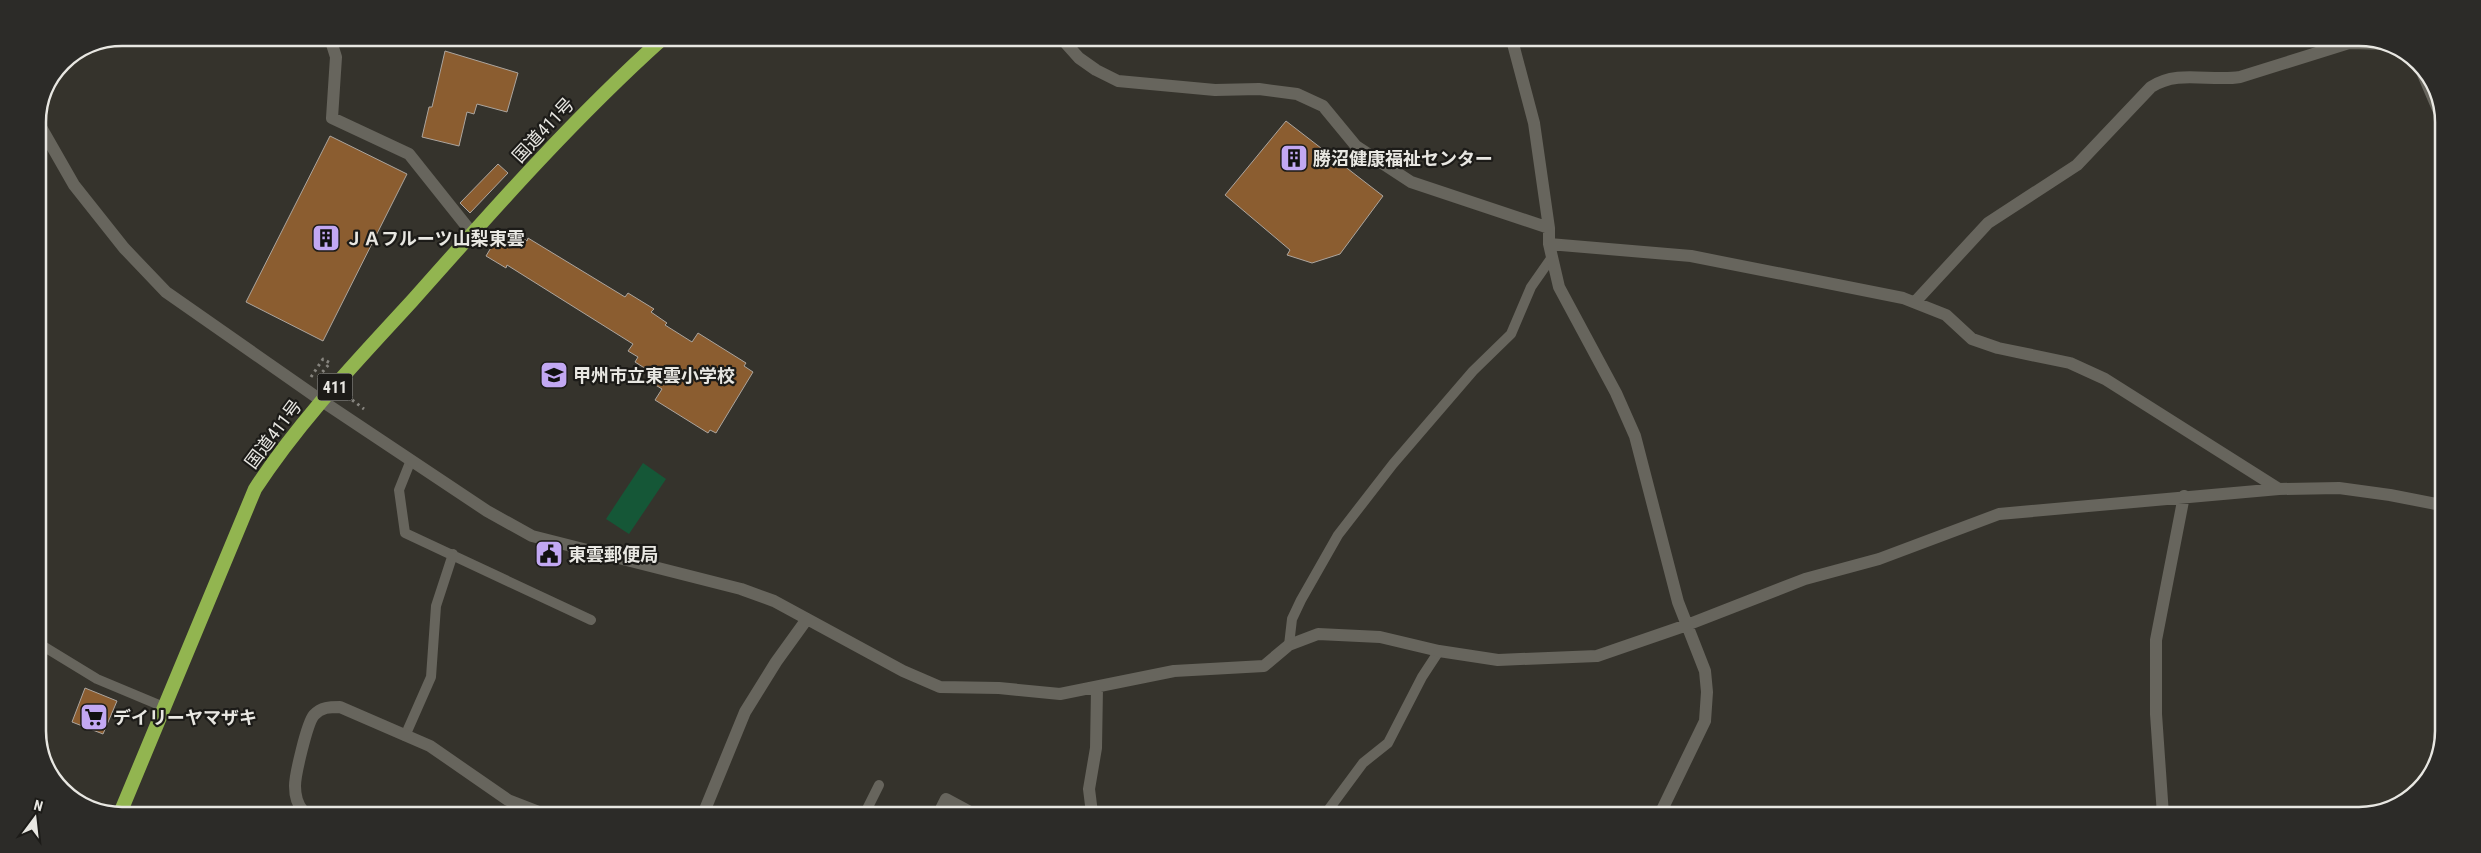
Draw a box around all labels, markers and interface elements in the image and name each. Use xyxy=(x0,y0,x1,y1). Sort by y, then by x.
street label: 国道411号 xyxy=(508,93,578,167)
building icon: 勝沼健康福祉センター xyxy=(1279,143,1309,173)
place label: 勝沼健康福祉センター xyxy=(1313,148,1493,169)
building icon: ＪＡフルーツ山梨東雲 xyxy=(311,223,341,253)
place label: ＪＡフルーツ山梨東雲 xyxy=(345,228,525,249)
school or university icon: 甲州市立東雲小学校 xyxy=(539,360,569,390)
place label: 甲州市立東雲小学校 xyxy=(573,365,735,386)
road number: 411 xyxy=(318,374,352,401)
street label: 国道411号 xyxy=(240,395,306,473)
public building icon: 東雲郵便局 xyxy=(534,539,564,569)
place label: 東雲郵便局 xyxy=(568,544,658,565)
supermarket icon: デイリーヤマザキ xyxy=(79,702,109,732)
place label: デイリーヤマザキ xyxy=(113,707,257,728)
north arrow xyxy=(10,793,60,843)
text: N xyxy=(32,797,45,814)

